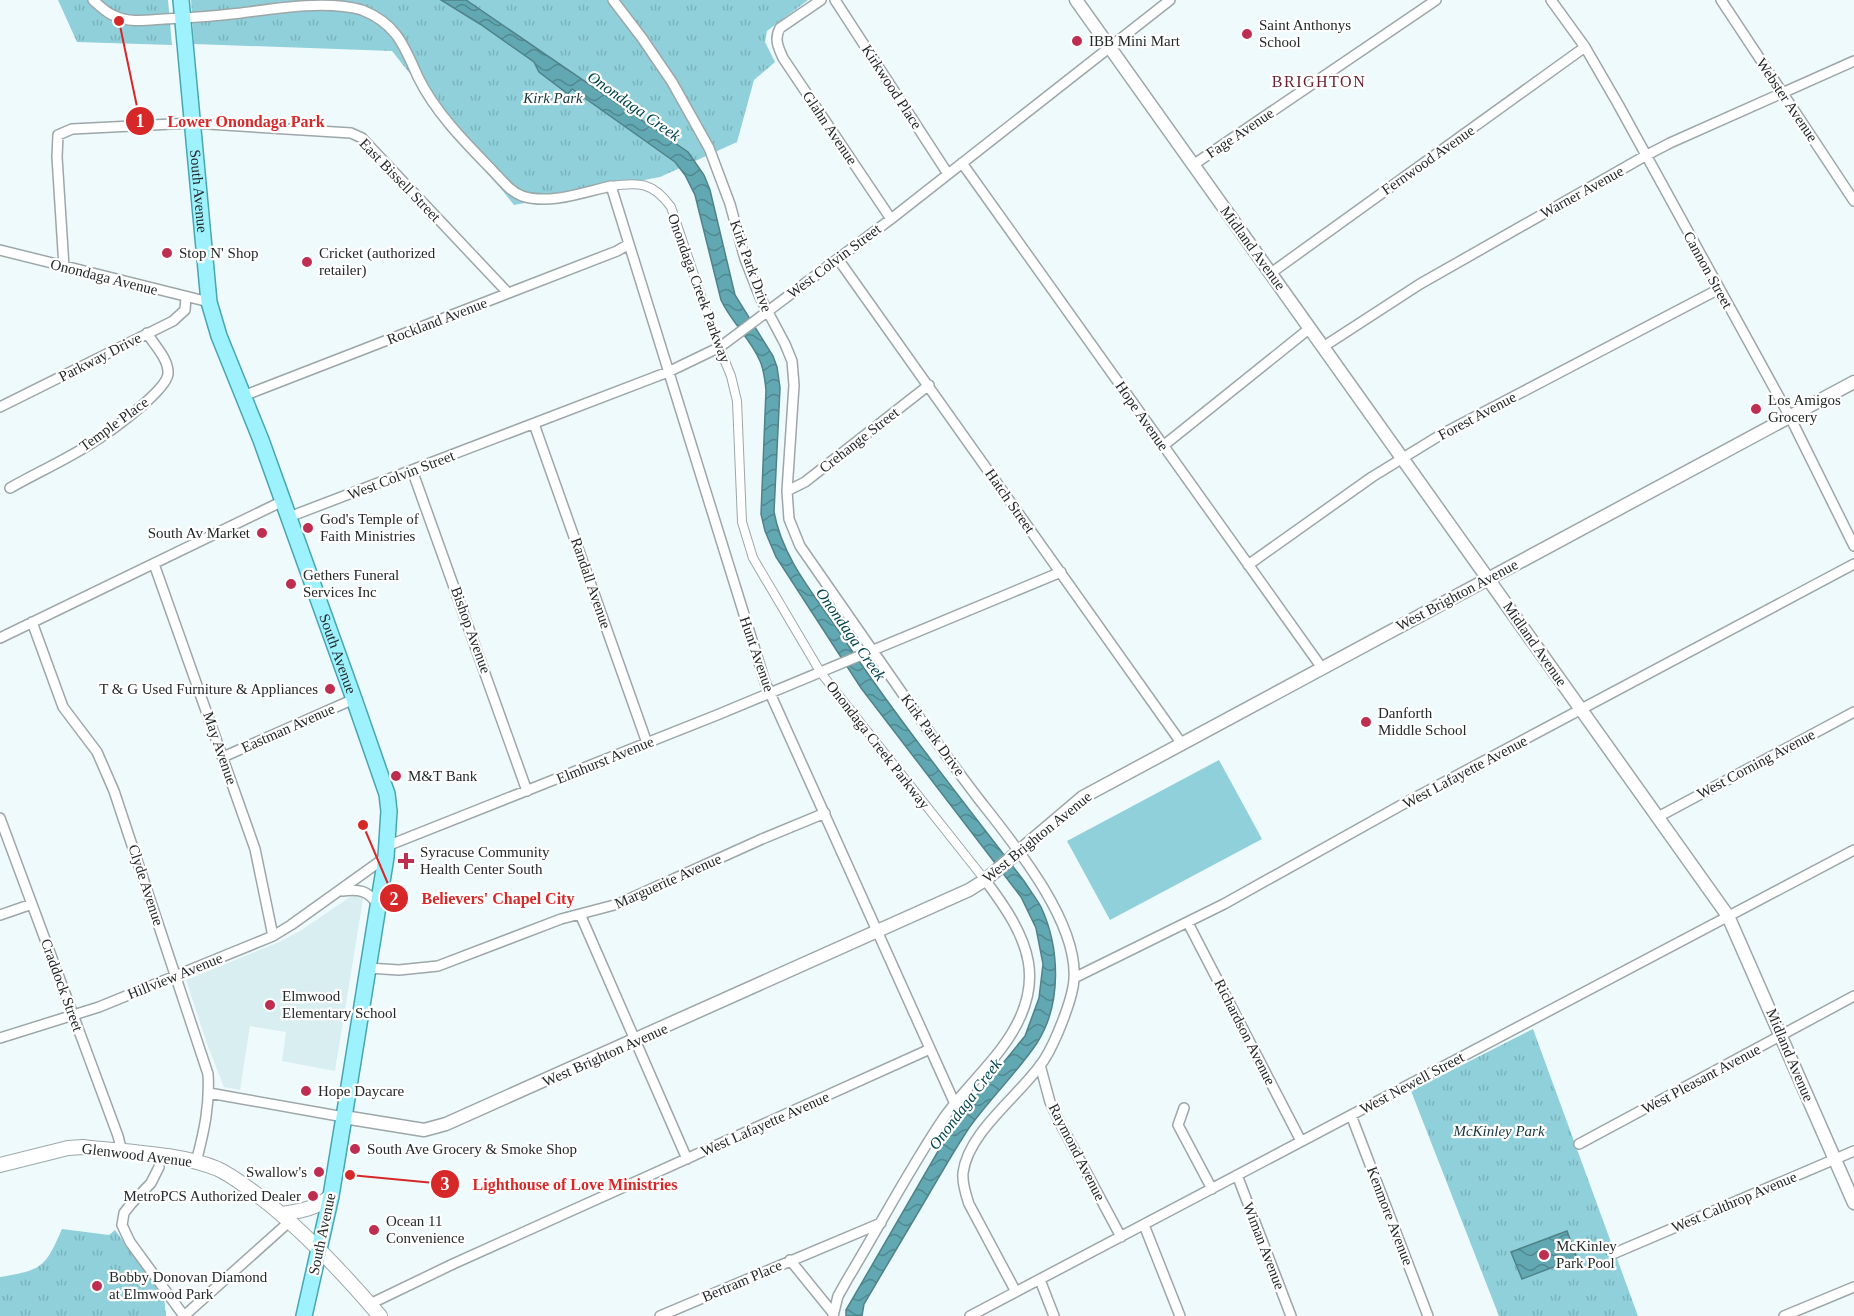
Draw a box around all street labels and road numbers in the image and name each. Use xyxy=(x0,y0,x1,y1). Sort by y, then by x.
street label: Kirkwood Place xyxy=(859,42,925,132)
street label: Webster Avenue xyxy=(1753,55,1821,145)
street label: Glahn Avenue xyxy=(800,88,861,168)
street label: Fage Avenue xyxy=(1203,104,1277,161)
street label: Fernwood Avenue xyxy=(1379,122,1478,198)
street label: East Bissell Street xyxy=(356,135,444,225)
street label: South Avenue xyxy=(187,149,211,234)
street label: Warner Avenue xyxy=(1538,162,1626,221)
street label: Midland Avenue xyxy=(1217,203,1289,293)
street label: Onondaga Creek Parkway xyxy=(665,211,734,365)
street label: Kirk Park Drive xyxy=(727,218,775,314)
street label: West Colvin Street xyxy=(784,220,885,301)
street label: Cannon Street xyxy=(1680,229,1736,312)
street label: Onondaga Avenue xyxy=(49,256,160,298)
street label: Rockland Avenue xyxy=(385,294,490,347)
street label: Parkway Drive xyxy=(56,329,144,385)
street label: Hope Avenue xyxy=(1112,378,1172,454)
street label: Forest Avenue xyxy=(1435,389,1519,443)
street label: Temple Place xyxy=(77,394,152,454)
street label: Crehange Street xyxy=(816,404,902,476)
street label: West Colvin Street xyxy=(345,447,457,503)
street label: Hatch Street xyxy=(982,466,1038,537)
street label: Randall Avenue xyxy=(568,535,614,631)
street label: West Brighton Avenue xyxy=(1394,556,1521,634)
street label: Bishop Avenue xyxy=(448,585,494,676)
street label: Midland Avenue xyxy=(1500,599,1570,690)
street label: South Avenue xyxy=(316,612,360,696)
street label: Hunt Avenue xyxy=(737,614,777,694)
street label: Onondaga Creek Parkway xyxy=(823,678,933,812)
street label: Kirk Park Drive xyxy=(898,691,968,779)
street label: Eastman Avenue xyxy=(239,700,337,756)
street label: May Avenue xyxy=(200,709,240,787)
street label: West Corning Avenue xyxy=(1694,726,1818,802)
street label: West Lafayette Avenue xyxy=(1400,732,1530,812)
street label: Elmhurst Avenue xyxy=(554,733,656,787)
street label: West Brighton Avenue xyxy=(979,788,1095,886)
street label: Clyde Avenue xyxy=(125,842,167,928)
street label: Marguerite Avenue xyxy=(612,850,724,912)
street label: Craddock Street xyxy=(38,937,86,1034)
street label: Hillview Avenue xyxy=(125,950,225,1002)
street label: Richardson Avenue xyxy=(1211,976,1279,1088)
street label: Midland Avenue xyxy=(1763,1006,1817,1104)
street label: West Brighton Avenue xyxy=(540,1020,670,1090)
street label: West Pleasant Avenue xyxy=(1639,1041,1763,1117)
street label: West Newell Street xyxy=(1357,1048,1467,1117)
street label: West Lafayette Avenue xyxy=(699,1088,832,1159)
street label: Raymond Avenue xyxy=(1046,1101,1109,1204)
street label: Glenwood Avenue xyxy=(81,1140,193,1170)
street label: Kenmore Avenue xyxy=(1364,1164,1416,1268)
street label: West Calthrop Avenue xyxy=(1669,1168,1799,1236)
street label: South Avenue xyxy=(305,1191,339,1276)
street label: Wiman Avenue xyxy=(1240,1200,1288,1292)
street label: Bertram Place xyxy=(700,1257,785,1305)

